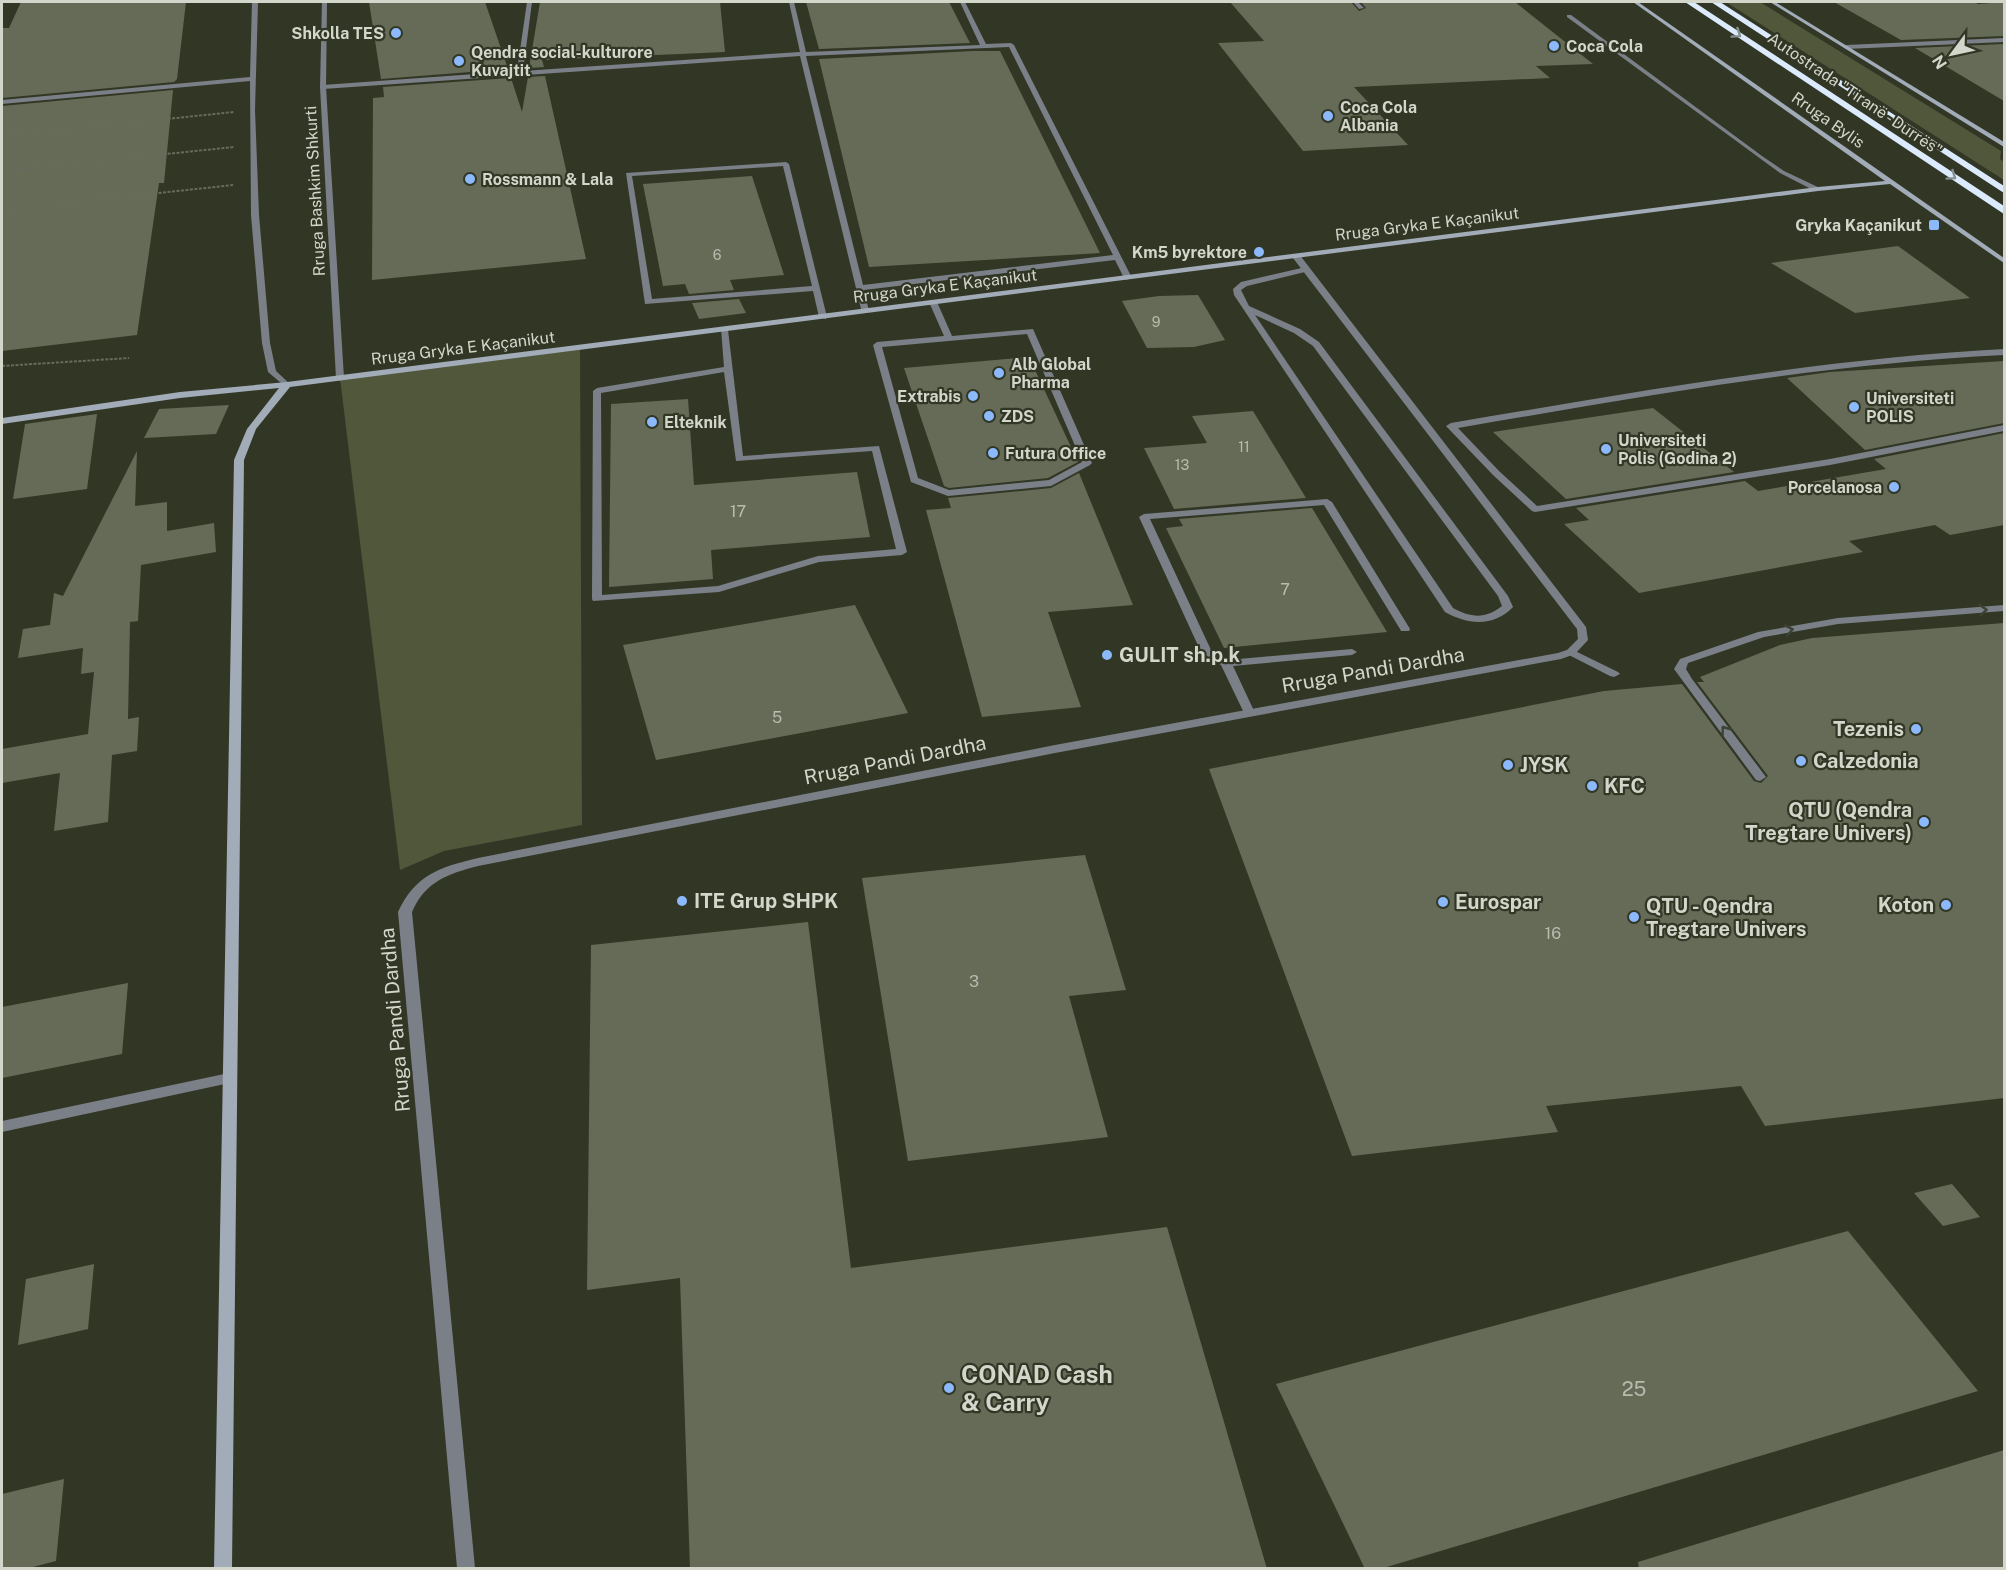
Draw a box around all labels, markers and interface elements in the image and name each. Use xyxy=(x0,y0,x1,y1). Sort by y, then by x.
place label: Shkolla TES xyxy=(291,24,384,43)
north arrow xyxy=(1922,24,1982,84)
marker: Shkolla TES xyxy=(389,26,403,40)
one-way arrow xyxy=(1731,27,1742,38)
street label: Autostrada "Tiranë - Durrës" xyxy=(1764,28,1946,160)
place label: Coca Cola xyxy=(1566,37,1643,56)
marker: Coca Cola xyxy=(1547,39,1561,53)
place label: Qendra social-kulturore Kuvajtit xyxy=(471,43,653,80)
text: N xyxy=(1928,51,1951,72)
marker: Qendra social-kulturore Kuvajtit xyxy=(452,54,466,68)
street label: Rruga Bylis xyxy=(1788,88,1868,152)
place label: Coca Cola Albania xyxy=(1340,98,1417,135)
street label: Rruga Bashkim Shkurti xyxy=(301,105,329,277)
marker: Coca Cola Albania xyxy=(1321,109,1335,123)
one-way arrow xyxy=(1946,169,1957,180)
place label: Rossmann & Lala xyxy=(482,170,613,189)
marker: Rossmann & Lala xyxy=(463,172,477,186)
street label: Rruga Gryka E Kaçanikut xyxy=(1334,203,1520,245)
place label: Gryka Kaçanikut xyxy=(1795,216,1922,235)
marker: Gryka Kaçanikut xyxy=(1927,218,1941,232)
place label: Km5 byrektore xyxy=(1132,243,1247,262)
marker: Km5 byrektore xyxy=(1252,245,1266,259)
house number: 6 xyxy=(713,247,722,263)
street label: Rruga Gryka E Kaçanikut xyxy=(852,265,1038,307)
house number: 9 xyxy=(1152,314,1161,330)
street label: Rruga Gryka E Kaçanikut xyxy=(370,327,556,369)
place label: Alb Global Pharma xyxy=(1011,355,1091,392)
marker: Alb Global Pharma xyxy=(992,366,1006,380)
place label: Extrabis xyxy=(897,387,961,406)
marker: Extrabis xyxy=(966,389,980,403)
place label: Universiteti POLIS xyxy=(1866,389,1954,426)
marker: Universiteti POLIS xyxy=(1847,400,1861,414)
place label: ZDS xyxy=(1001,407,1034,426)
marker: ZDS xyxy=(982,409,996,423)
place label: Elteknik xyxy=(664,413,727,432)
marker: Elteknik xyxy=(645,415,659,429)
place label: Universiteti Polis (Godina 2) xyxy=(1618,431,1737,468)
house number: 11 xyxy=(1238,439,1250,455)
marker: Universiteti Polis (Godina 2) xyxy=(1599,442,1613,456)
place label: Futura Office xyxy=(1005,444,1106,463)
marker: Futura Office xyxy=(986,446,1000,460)
house number: 13 xyxy=(1175,457,1189,473)
place label: Porcelanosa xyxy=(1788,478,1882,497)
marker: Porcelanosa xyxy=(1887,480,1901,494)
house number: 17 xyxy=(730,502,746,521)
house number: 7 xyxy=(1280,580,1290,599)
one-way arrow xyxy=(1979,603,1988,616)
one-way arrow xyxy=(1785,624,1794,636)
street label: Rruga Pandi Dardha xyxy=(1280,642,1466,698)
place label: GULIT sh.p.k xyxy=(1119,643,1240,667)
marker: GULIT sh.p.k xyxy=(1100,648,1114,662)
house number: 5 xyxy=(772,708,782,727)
place label: Tezenis xyxy=(1833,717,1904,741)
marker: Tezenis xyxy=(1909,722,1923,736)
one-way arrow xyxy=(1721,726,1732,737)
street label: Rruga Pandi Dardha xyxy=(802,731,988,789)
place label: Calzedonia xyxy=(1813,749,1919,773)
place label: JYSK xyxy=(1520,753,1569,777)
marker: Calzedonia xyxy=(1794,754,1808,768)
marker: JYSK xyxy=(1501,758,1515,772)
place label: KFC xyxy=(1604,774,1645,798)
marker: KFC xyxy=(1585,779,1599,793)
place label: QTU (Qendra Tregtare Univers) xyxy=(1745,798,1912,845)
marker: QTU (Qendra Tregtare Univers) xyxy=(1917,815,1931,829)
place label: ITE Grup SHPK xyxy=(694,889,838,913)
place label: Eurospar xyxy=(1455,890,1541,914)
place label: Koton xyxy=(1878,893,1934,917)
marker: ITE Grup SHPK xyxy=(675,894,689,908)
place label: QTU - Qendra Tregtare Univers xyxy=(1646,894,1806,941)
marker: Eurospar xyxy=(1436,895,1450,909)
marker: Koton xyxy=(1939,898,1953,912)
marker: QTU - Qendra Tregtare Univers xyxy=(1627,910,1641,924)
house number: 16 xyxy=(1545,924,1561,943)
street label: Rruga Pandi Dardha xyxy=(375,927,415,1113)
house number: 3 xyxy=(969,972,979,991)
place label: CONAD Cash & Carry xyxy=(961,1360,1113,1416)
house number: 25 xyxy=(1622,1377,1646,1401)
marker: CONAD Cash & Carry xyxy=(942,1381,956,1395)

